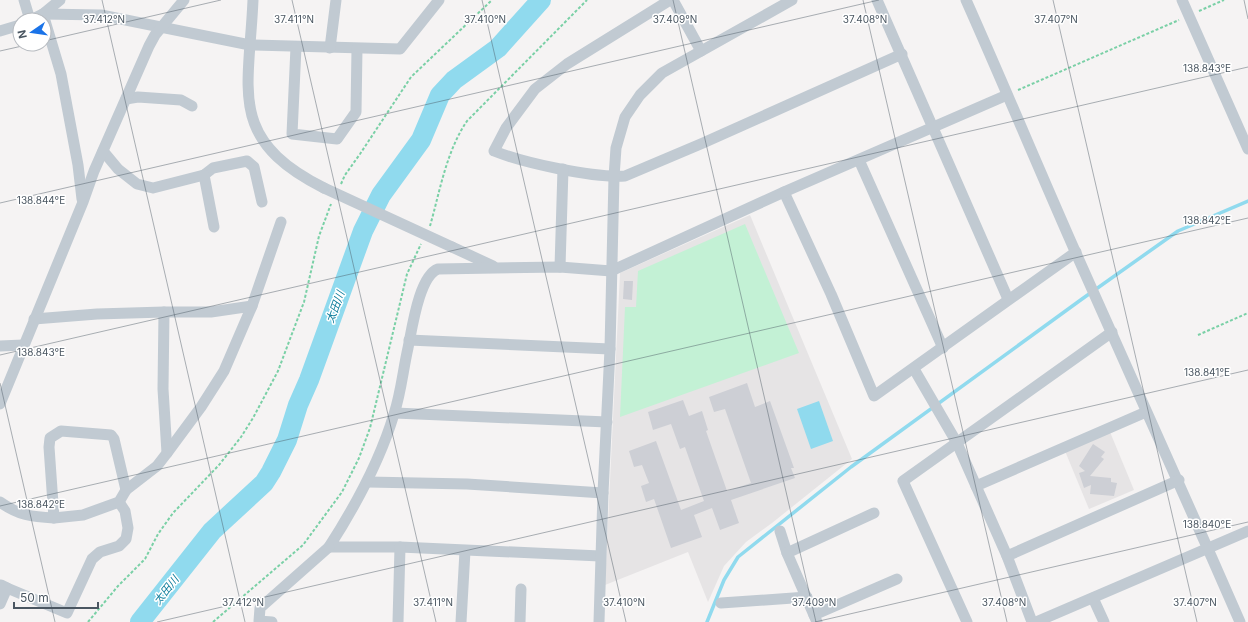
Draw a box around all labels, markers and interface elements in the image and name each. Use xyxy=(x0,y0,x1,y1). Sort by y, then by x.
north arrow xyxy=(12,12,52,52)
text: 37.412°N xyxy=(83,13,125,25)
text: 37.411°N xyxy=(274,13,314,25)
text: 37.410°N xyxy=(464,13,506,25)
text: 37.409°N xyxy=(653,13,697,25)
text: 37.408°N xyxy=(843,13,887,25)
text: 37.407°N xyxy=(1034,13,1078,25)
text: N xyxy=(14,29,30,40)
text: 138.843°E xyxy=(1183,62,1231,74)
text: 138.844°E xyxy=(17,194,65,206)
text: 138.842°E xyxy=(1183,214,1231,226)
water label: 太田川 xyxy=(323,288,348,325)
text: 138.843°E xyxy=(17,346,65,358)
text: 138.841°E xyxy=(1184,366,1230,378)
text: 138.842°E xyxy=(17,498,65,510)
text: 138.840°E xyxy=(1183,518,1231,530)
water label: 太田川 xyxy=(150,572,182,607)
scale bar xyxy=(14,584,98,610)
text: 50 m xyxy=(20,590,49,605)
text: 37.412°N xyxy=(222,596,264,608)
text: 37.411°N xyxy=(413,596,453,608)
text: 37.410°N xyxy=(603,596,645,608)
text: 37.409°N xyxy=(792,596,836,608)
text: 37.408°N xyxy=(982,596,1026,608)
text: 37.407°N xyxy=(1173,596,1217,608)

